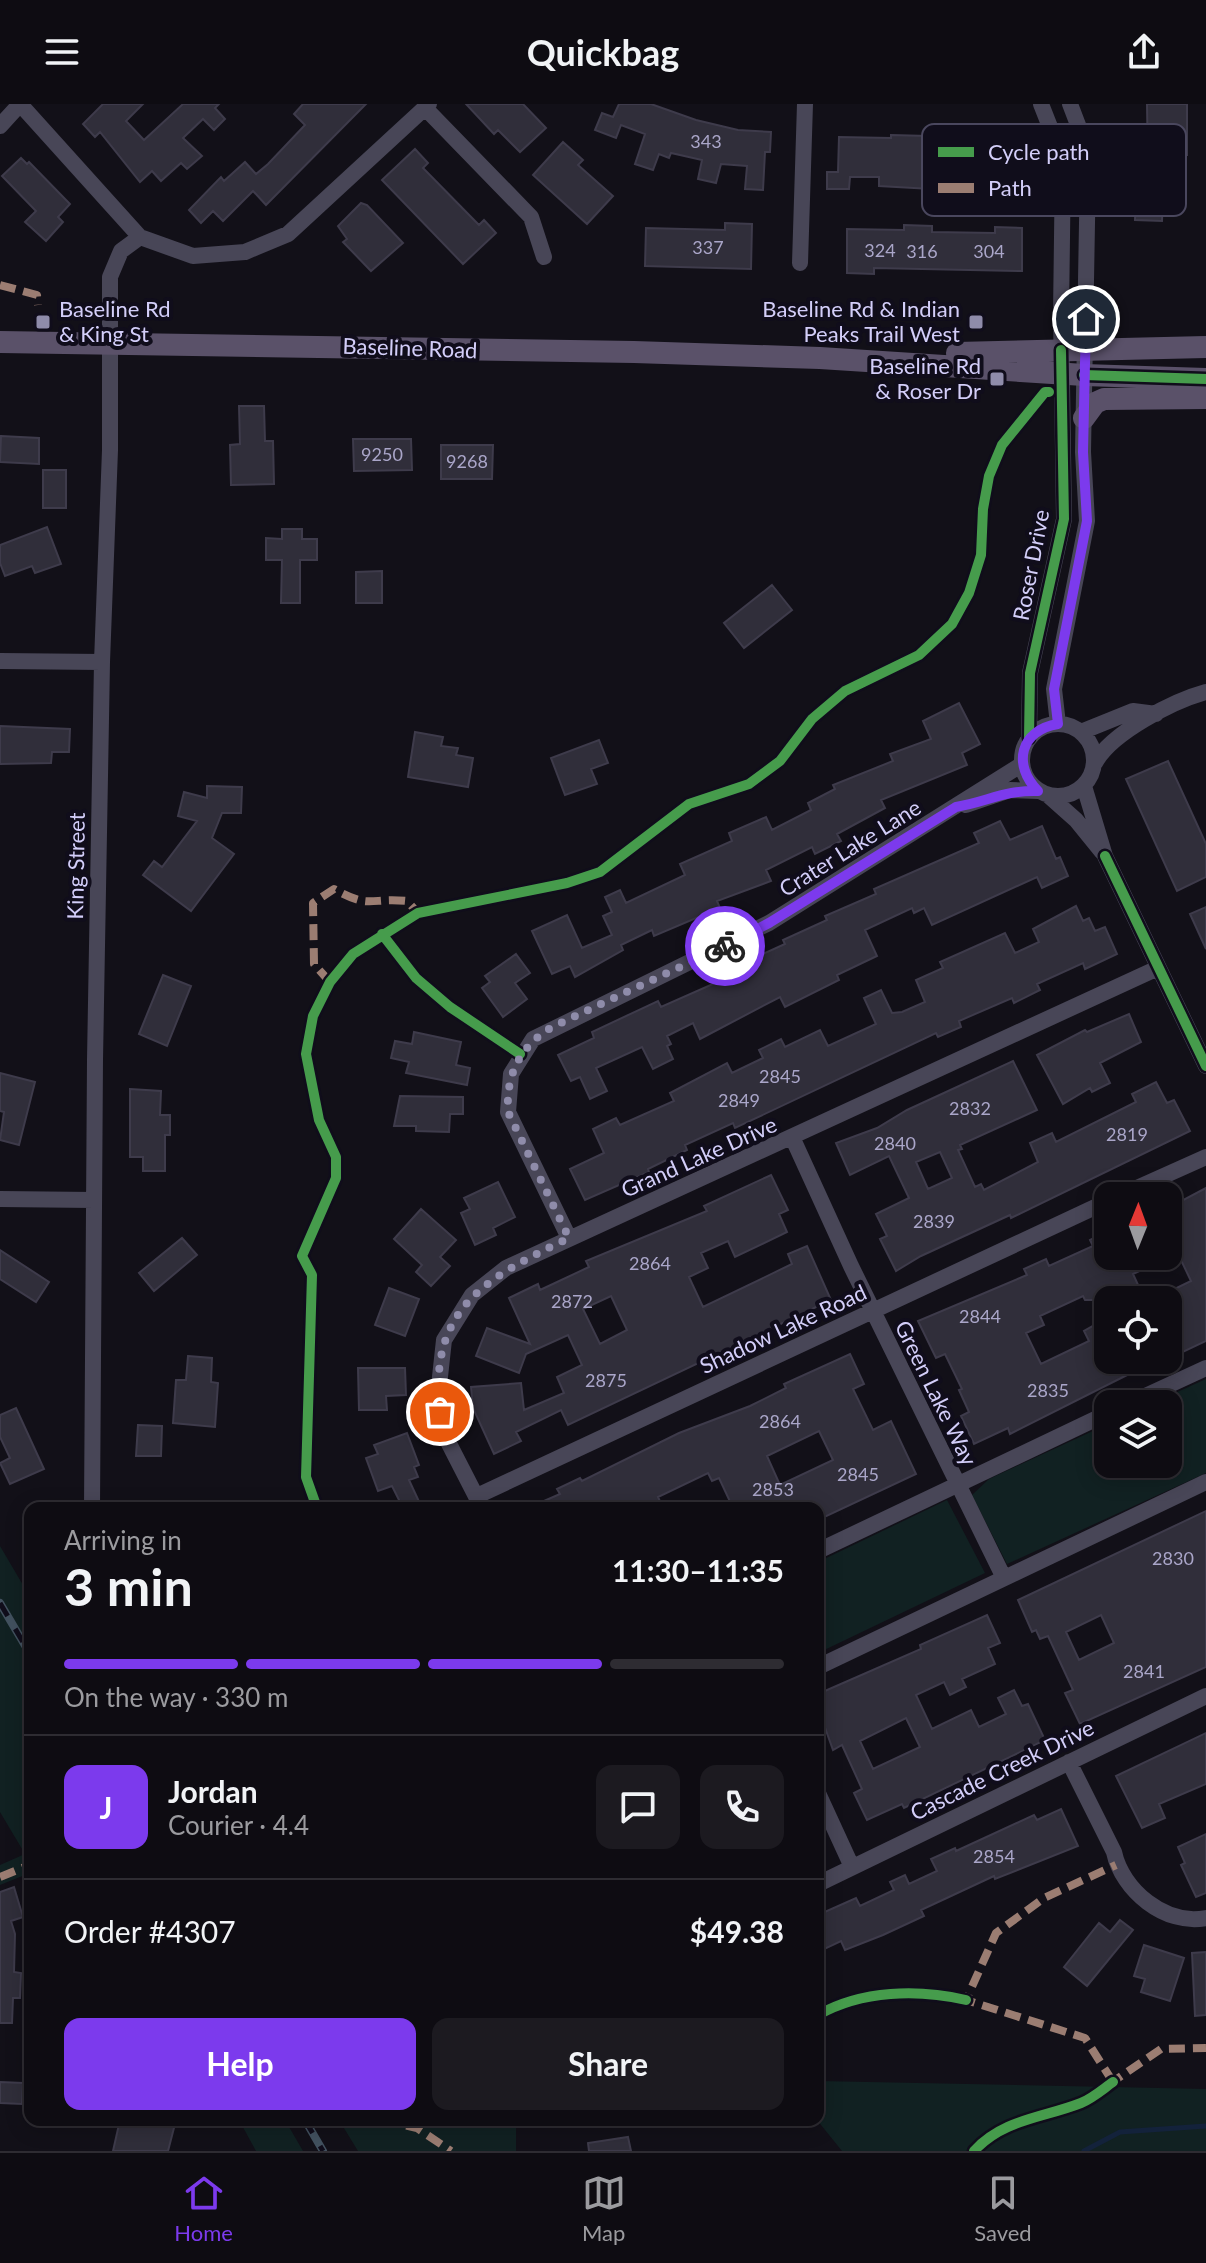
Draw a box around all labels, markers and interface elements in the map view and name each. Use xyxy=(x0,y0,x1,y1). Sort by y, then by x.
icon: menu xyxy=(40,30,84,74)
text: Quickbag xyxy=(527,30,679,74)
icon: share xyxy=(1122,30,1166,74)
legend xyxy=(922,124,1186,216)
house number: 343 xyxy=(690,130,722,152)
text: Cycle path xyxy=(988,138,1090,165)
text: Path xyxy=(988,174,1032,201)
house number: 337 xyxy=(692,236,724,258)
house number: 324 xyxy=(864,239,896,261)
house number: 316 xyxy=(906,240,938,262)
house number: 304 xyxy=(973,240,1005,262)
pin xyxy=(1052,285,1120,353)
place label: Baseline Rd & King St xyxy=(59,295,171,347)
place label: Baseline Rd & Indian Peaks Trail West xyxy=(762,295,960,347)
icon: home xyxy=(1064,297,1108,341)
marker: Baseline Rd & King St xyxy=(34,313,52,331)
marker: Baseline Rd & Indian Peaks Trail West xyxy=(967,313,985,331)
street label: Baseline Road xyxy=(342,332,478,363)
place label: Baseline Rd & Roser Dr xyxy=(869,352,981,404)
marker: Baseline Rd & Roser Dr xyxy=(988,370,1006,388)
house number: 9250 xyxy=(361,443,403,465)
house number: 9268 xyxy=(446,450,488,472)
street label: Roser Drive xyxy=(1007,507,1054,623)
street label: Crater Lake Lane xyxy=(774,793,926,902)
street label: King Street xyxy=(61,812,90,920)
courier xyxy=(685,906,765,986)
icon: bike xyxy=(703,924,747,968)
house number: 2845 xyxy=(759,1065,801,1087)
house number: 2849 xyxy=(718,1089,760,1111)
house number: 2832 xyxy=(949,1097,991,1119)
street label: Grand Lake Drive xyxy=(617,1110,781,1203)
house number: 2819 xyxy=(1106,1123,1148,1145)
house number: 2840 xyxy=(874,1132,916,1154)
north arrow xyxy=(1094,1182,1182,1270)
map controls xyxy=(1094,1182,1182,1478)
house number: 2839 xyxy=(913,1210,955,1232)
house number: 2864 xyxy=(629,1252,671,1274)
street label: Shadow Lake Road xyxy=(695,1278,870,1379)
button: locate xyxy=(1094,1286,1182,1374)
house number: 2872 xyxy=(551,1290,593,1312)
house number: 2844 xyxy=(959,1305,1001,1327)
street label: Green Lake Way xyxy=(890,1316,983,1470)
house number: 2875 xyxy=(585,1369,627,1391)
pin xyxy=(406,1378,474,1446)
house number: 2835 xyxy=(1027,1379,1069,1401)
icon: bag xyxy=(418,1390,462,1434)
button: layers xyxy=(1094,1390,1182,1478)
house number: 2864 xyxy=(759,1410,801,1432)
house number: 2845 xyxy=(837,1463,879,1485)
house number: 2853 xyxy=(752,1478,794,1500)
text: Arriving in xyxy=(64,1524,182,1556)
house number: 2830 xyxy=(1152,1547,1194,1569)
text: 11:30–11:35 xyxy=(612,1552,784,1588)
text: 3 min xyxy=(64,1555,193,1617)
house number: 2841 xyxy=(1123,1660,1165,1682)
text: On the way · 330 m xyxy=(64,1681,288,1713)
street label: Cascade Creek Drive xyxy=(906,1713,1098,1826)
button: chat xyxy=(596,1765,680,1849)
button: phone xyxy=(700,1765,784,1849)
text: Jordan xyxy=(168,1773,258,1809)
text: J xyxy=(100,1789,112,1825)
text: Courier · 4.4 xyxy=(168,1809,309,1841)
house number: 2854 xyxy=(973,1845,1015,1867)
text: Order #4307 xyxy=(64,1913,236,1949)
text: $49.38 xyxy=(690,1913,784,1949)
button: Help xyxy=(64,2018,416,2110)
button: Share xyxy=(432,2018,784,2110)
tab: Home xyxy=(174,2171,233,2246)
tab: Map xyxy=(582,2171,626,2246)
tab: Saved xyxy=(974,2171,1032,2246)

